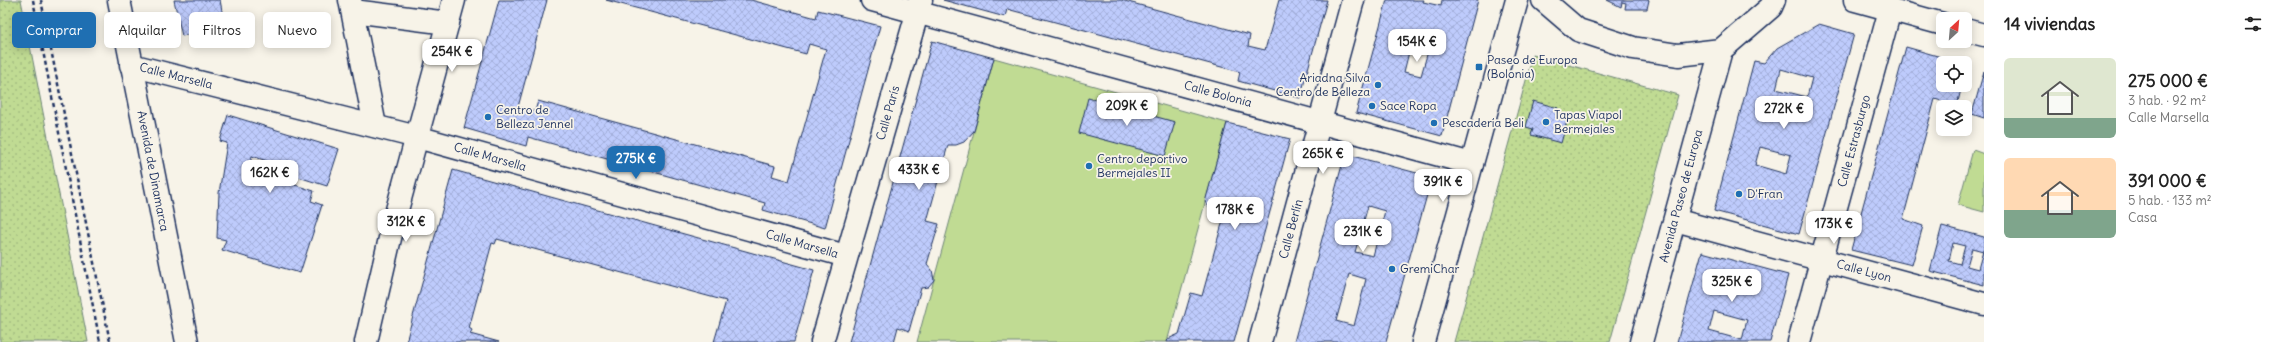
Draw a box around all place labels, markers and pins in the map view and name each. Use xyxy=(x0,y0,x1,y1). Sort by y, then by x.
pin: 154K € xyxy=(1384,29,1450,63)
pin: 254K € xyxy=(419,39,485,73)
place label: Paseo de Europa (Bolonia) xyxy=(1487,52,1578,81)
marker: Paseo de Europa (Bolonia) xyxy=(1474,62,1484,72)
place label: Ariadna Silva Centro de Belleza xyxy=(1276,70,1370,99)
marker: Ariadna Silva Centro de Belleza xyxy=(1373,80,1383,90)
pin: 209K € xyxy=(1094,93,1160,127)
pin: 272K € xyxy=(1751,96,1817,130)
place label: Sace Ropa xyxy=(1380,98,1437,113)
marker: Sace Ropa xyxy=(1367,101,1377,111)
place label: Centro de Belleza Jennel xyxy=(496,102,573,131)
place label: Tapas Viapol Bermejales xyxy=(1554,107,1622,136)
marker: Centro de Belleza Jennel xyxy=(483,112,493,122)
place label: Pescadería Beli xyxy=(1442,115,1524,130)
marker: Tapas Viapol Bermejales xyxy=(1541,117,1551,127)
marker: Pescadería Beli xyxy=(1429,118,1439,128)
pin: 265K € xyxy=(1290,141,1356,175)
pin: 275K € xyxy=(603,146,669,180)
place label: Centro deportivo Bermejales II xyxy=(1097,151,1188,180)
pin: 433K € xyxy=(886,157,952,191)
pin: 162K € xyxy=(237,160,303,194)
marker: Centro deportivo Bermejales II xyxy=(1084,161,1094,171)
pin: 391K € xyxy=(1410,169,1476,203)
place label: D'Fran xyxy=(1747,186,1783,201)
marker: D'Fran xyxy=(1734,189,1744,199)
pin: 178K € xyxy=(1202,197,1268,231)
pin: 312K € xyxy=(373,209,439,243)
pin: 173K € xyxy=(1801,211,1867,245)
pin: 231K € xyxy=(1330,219,1396,253)
place label: GremiChar xyxy=(1400,261,1460,276)
marker: GremiChar xyxy=(1387,264,1397,274)
pin: 325K € xyxy=(1699,269,1765,303)

